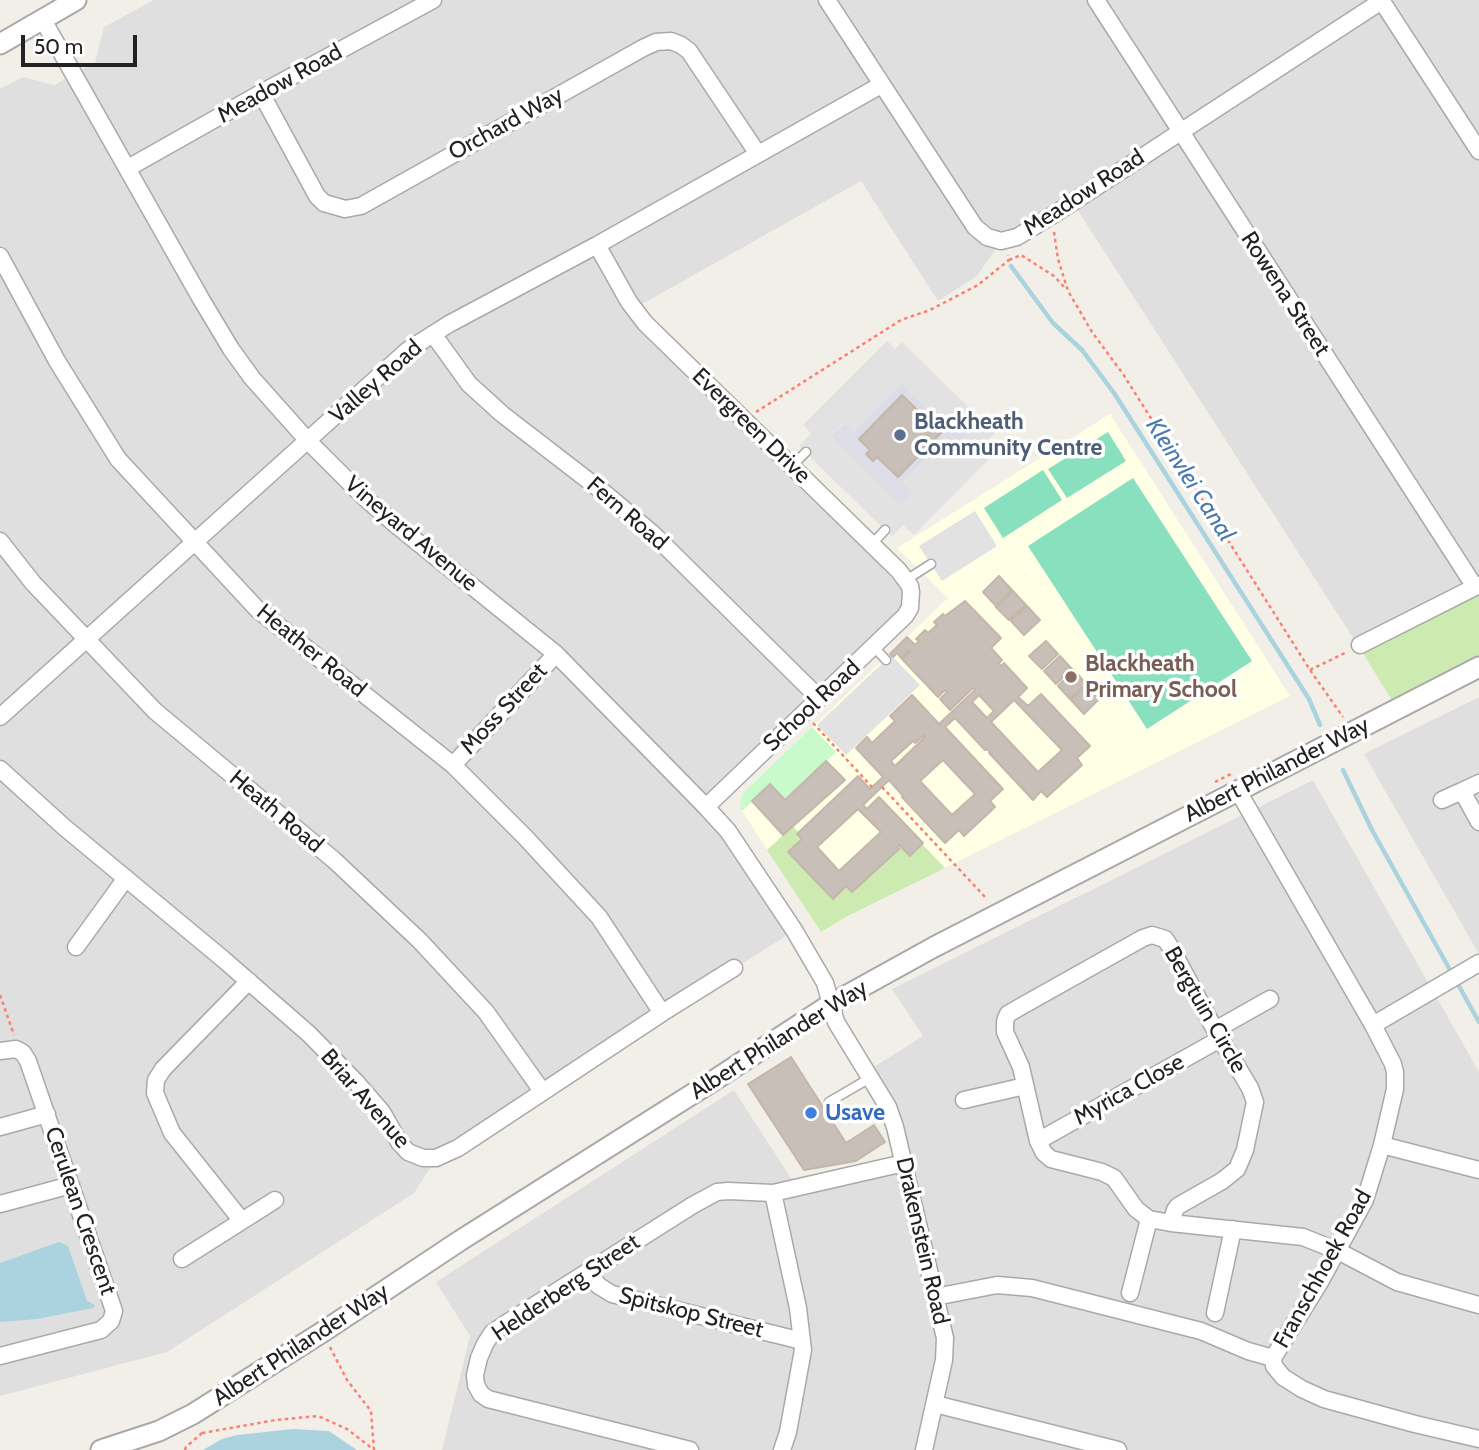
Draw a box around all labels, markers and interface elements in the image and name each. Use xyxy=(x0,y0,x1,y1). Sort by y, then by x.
scale bar xyxy=(24,21,140,65)
text: 50 m xyxy=(34,34,83,59)
street label: Meadow Road xyxy=(213,38,347,130)
street label: Orchard Way xyxy=(444,81,568,167)
street label: Meadow Road xyxy=(1019,144,1149,242)
street label: Rowena Street xyxy=(1235,227,1335,361)
street label: Valley Road xyxy=(324,334,428,430)
street label: Evergreen Drive xyxy=(686,363,816,489)
place label: Blackheath Community Centre xyxy=(914,408,1102,462)
water label: Kleinvlei Canal xyxy=(1139,413,1241,547)
marker: Blackheath Community Centre xyxy=(892,427,908,443)
street label: Vineyard Avenue xyxy=(339,470,483,598)
street label: Fern Road xyxy=(581,471,673,557)
street label: Heather Road xyxy=(251,598,371,704)
place label: Blackheath Primary School xyxy=(1085,650,1237,704)
street label: School Road xyxy=(758,654,866,758)
street label: Moss Street xyxy=(455,658,553,760)
marker: Blackheath Primary School xyxy=(1063,669,1079,685)
street label: Albert Philander Way xyxy=(1180,711,1374,829)
street label: Heath Road xyxy=(224,765,328,859)
street label: Bergtuin Circle xyxy=(1158,942,1252,1078)
street label: Albert Philander Way xyxy=(685,974,873,1106)
street label: Briar Avenue xyxy=(315,1044,415,1154)
street label: Myrica Close xyxy=(1069,1048,1189,1132)
place label: Usave xyxy=(825,1099,885,1127)
marker: Usave xyxy=(803,1105,819,1121)
street label: Cerulean Crescent xyxy=(38,1123,122,1299)
street label: Drakenstein Road xyxy=(889,1155,955,1327)
street label: Franschhoek Road xyxy=(1268,1185,1378,1353)
street label: Helderberg Street xyxy=(487,1228,645,1348)
street label: Albert Philander Way xyxy=(208,1278,394,1412)
street label: Spitskop Street xyxy=(616,1282,766,1344)

